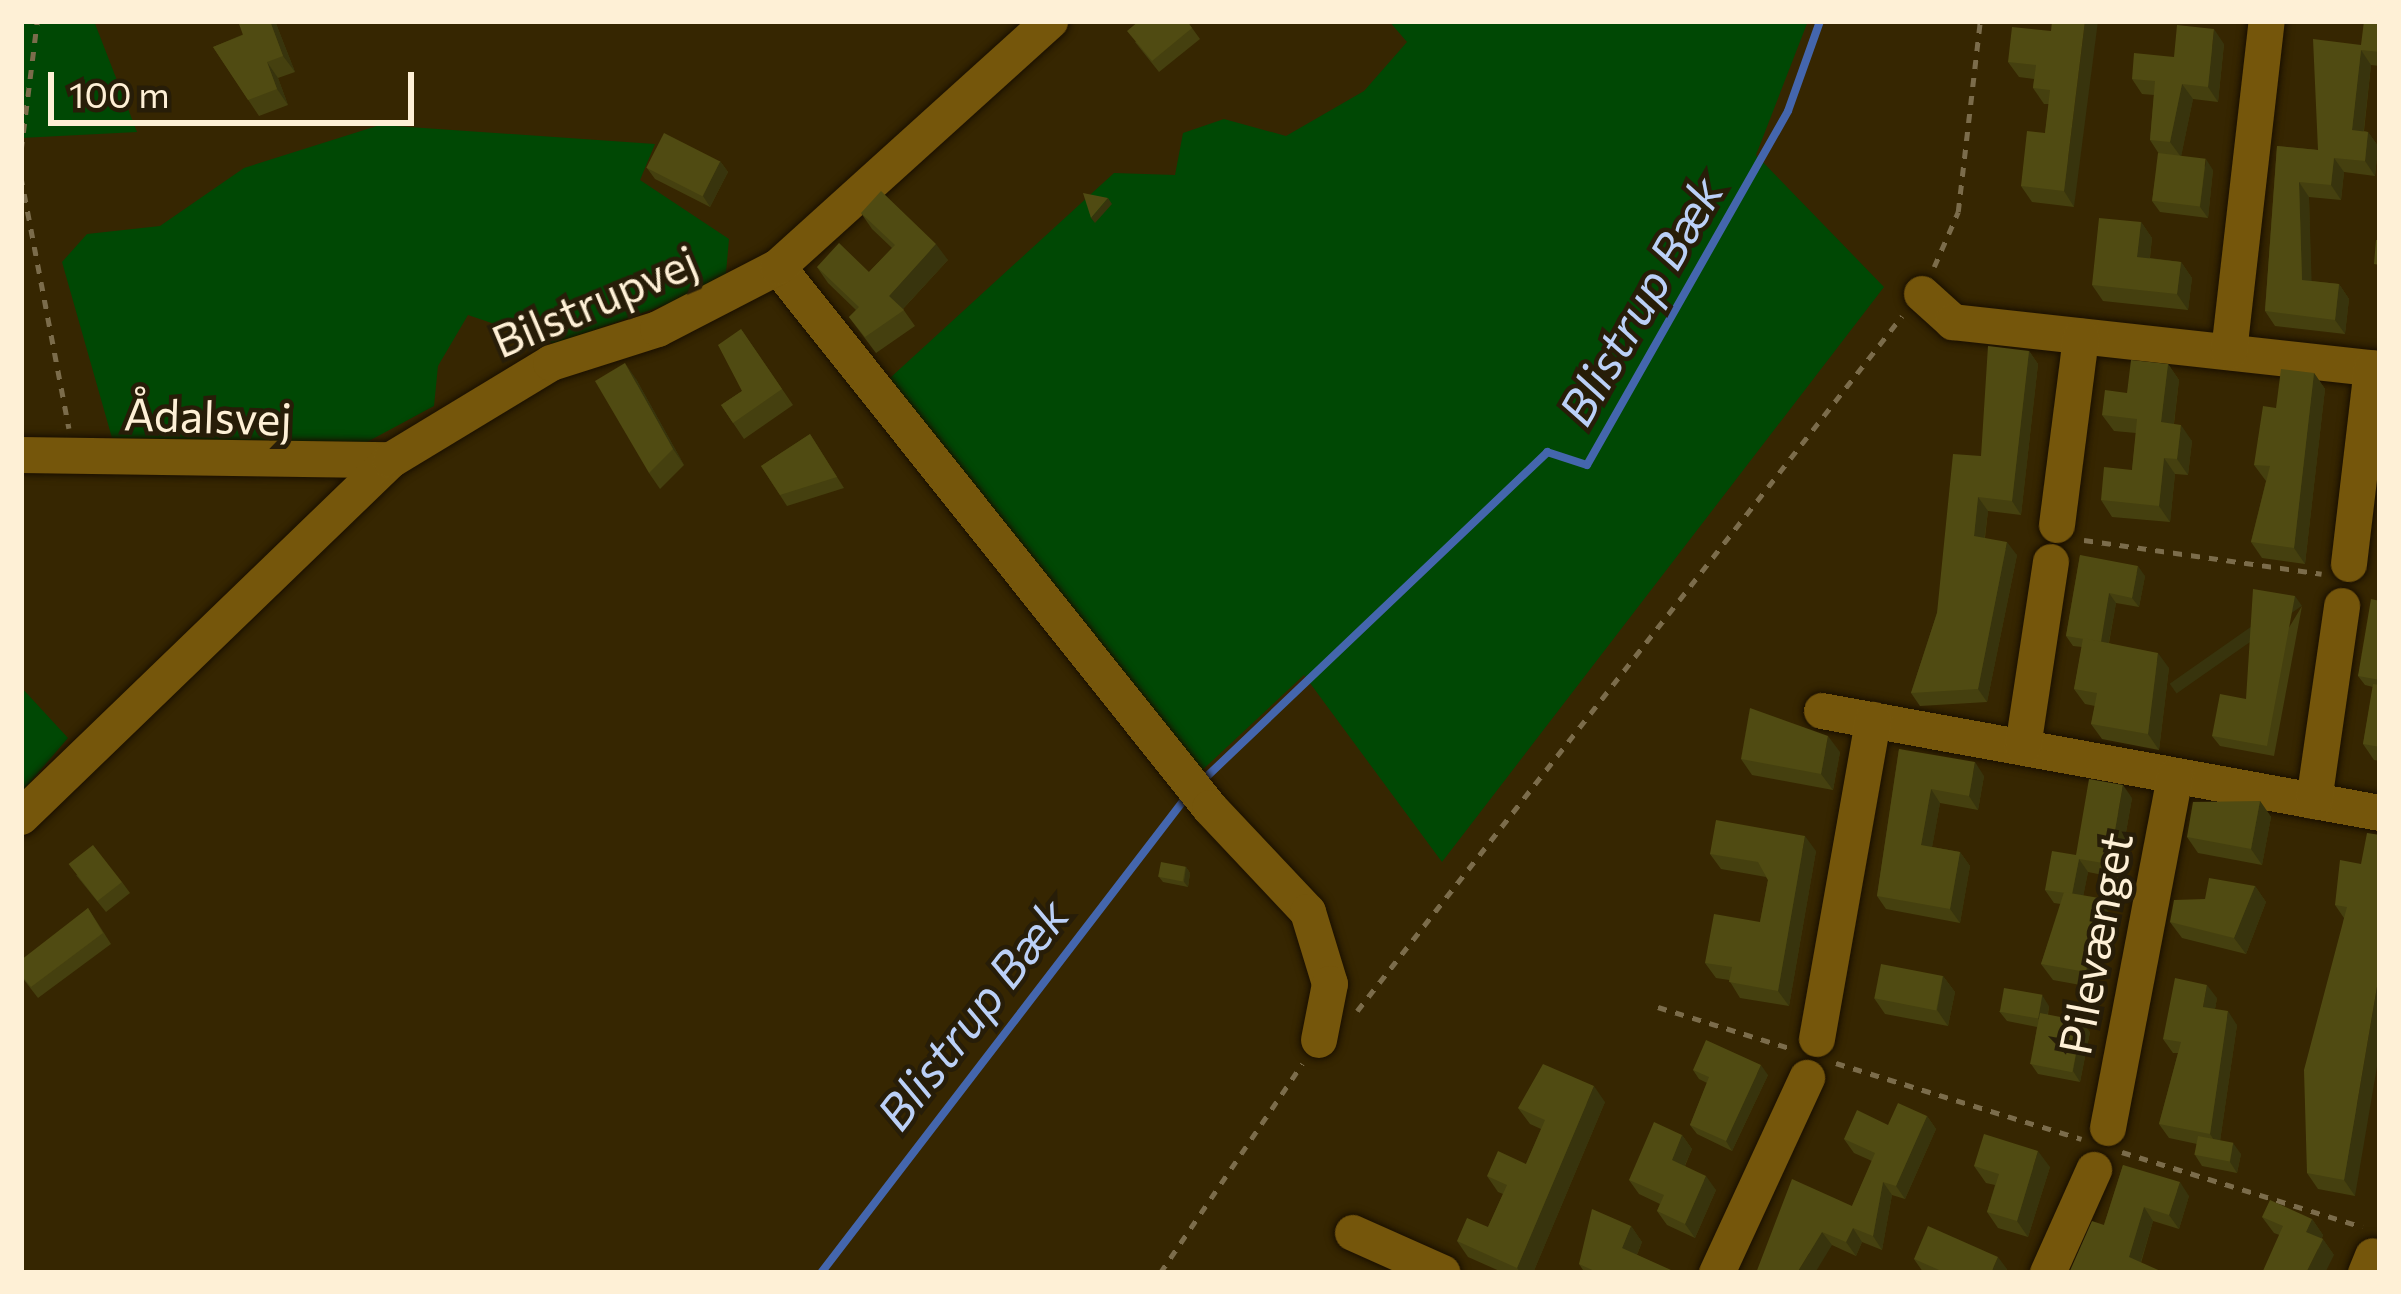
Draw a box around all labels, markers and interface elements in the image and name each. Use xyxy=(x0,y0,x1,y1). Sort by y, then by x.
scale bar xyxy=(54,48,420,122)
text: 100 m xyxy=(69,71,170,115)
water label: Blistrup Bæk xyxy=(1545,166,1733,434)
street label: Bilstrupvej xyxy=(483,233,705,367)
street label: Ådalsvej xyxy=(123,385,293,445)
street label: Pilevænget xyxy=(2046,827,2142,1059)
water label: Blistrup Bæk xyxy=(863,886,1079,1140)

